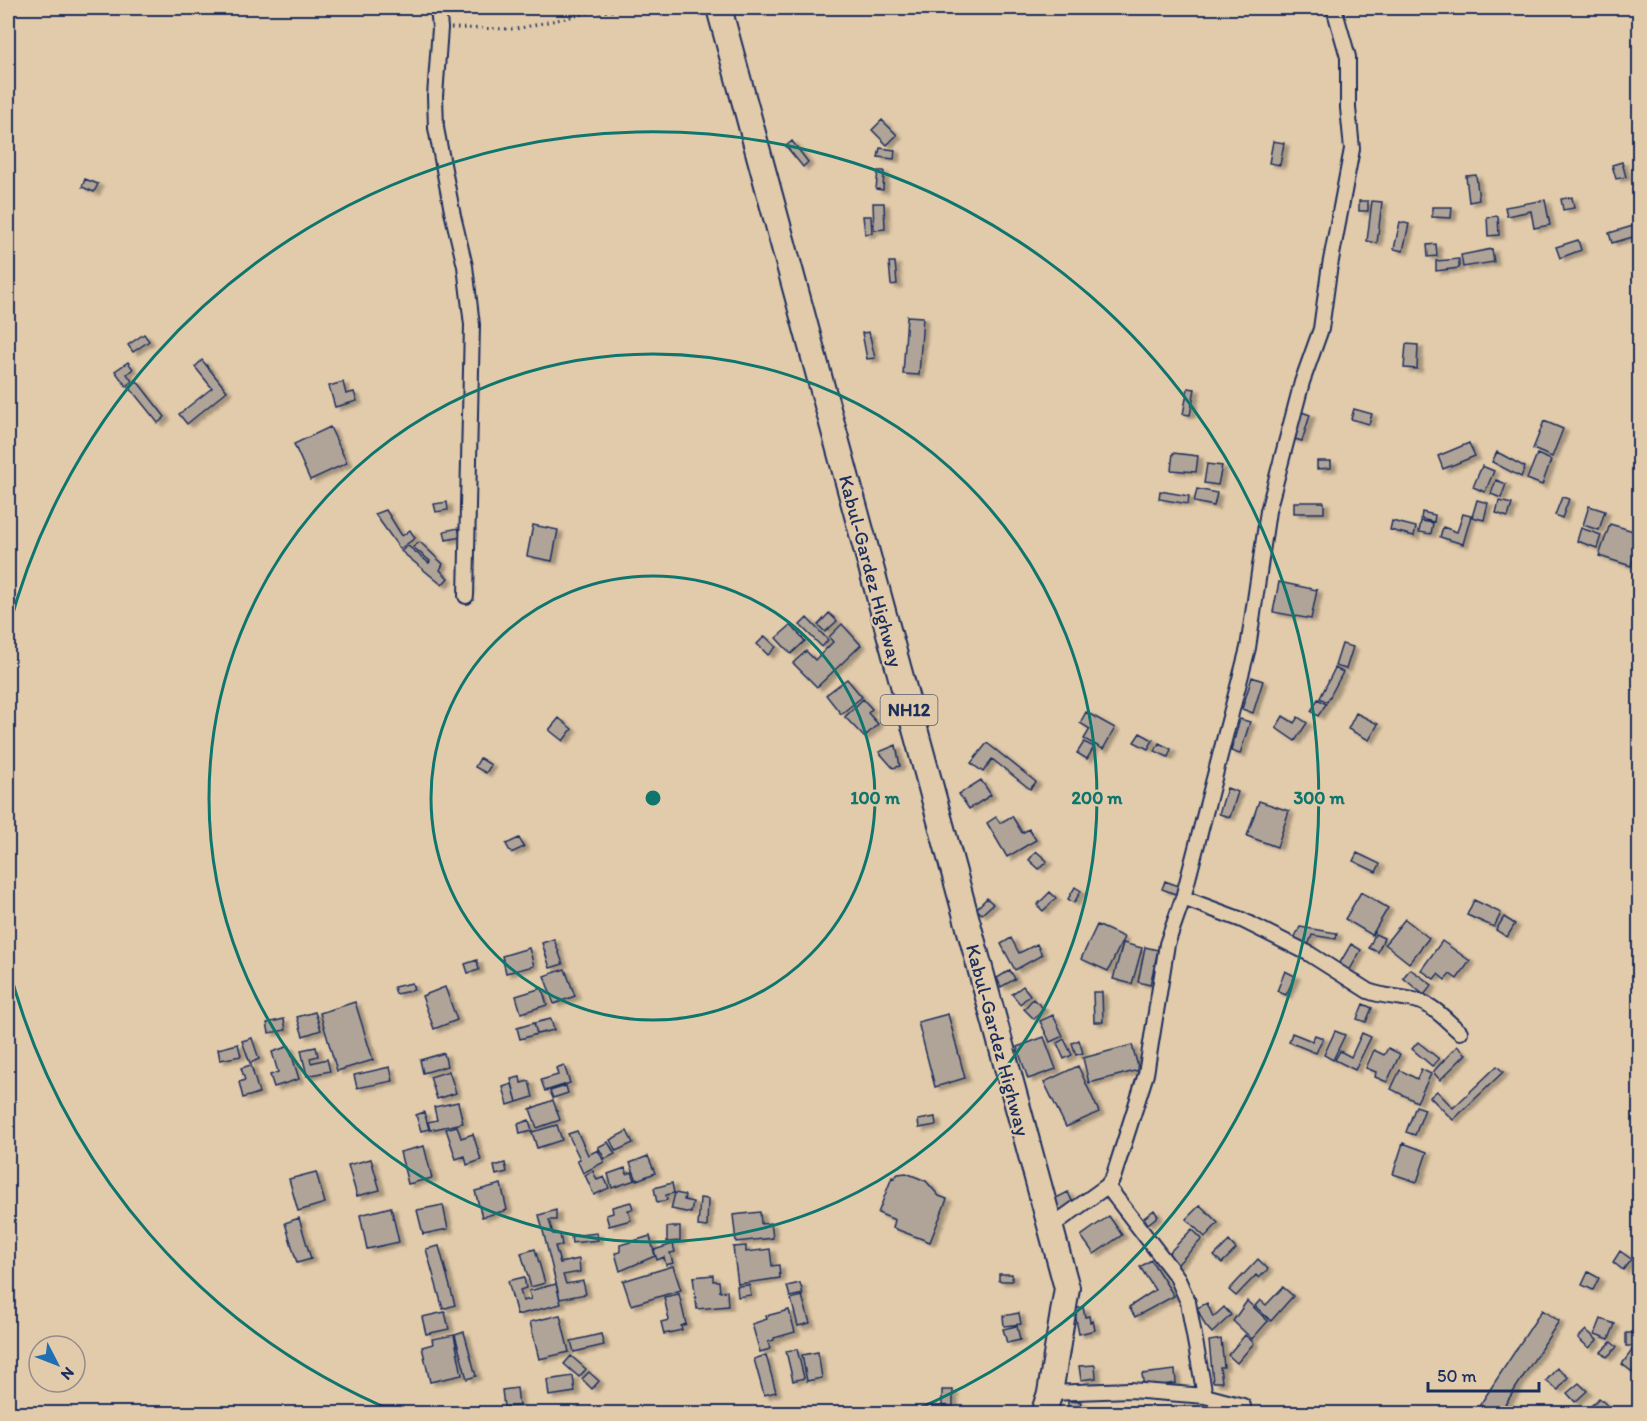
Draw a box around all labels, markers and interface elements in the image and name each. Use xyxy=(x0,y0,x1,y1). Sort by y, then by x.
street label: Kabul-Gardez Highway xyxy=(834,472,908,670)
road number: NH12 xyxy=(880,695,938,725)
text: 100 m xyxy=(850,787,901,809)
text: 200 m xyxy=(1072,787,1123,809)
text: 300 m xyxy=(1293,787,1345,809)
centre of rings xyxy=(643,788,663,808)
street label: Kabul-Gardez Highway xyxy=(961,941,1035,1139)
north arrow xyxy=(27,1334,87,1394)
scale bar xyxy=(1428,1355,1539,1393)
text: N xyxy=(57,1363,78,1384)
text: 50 m xyxy=(1437,1365,1477,1387)

